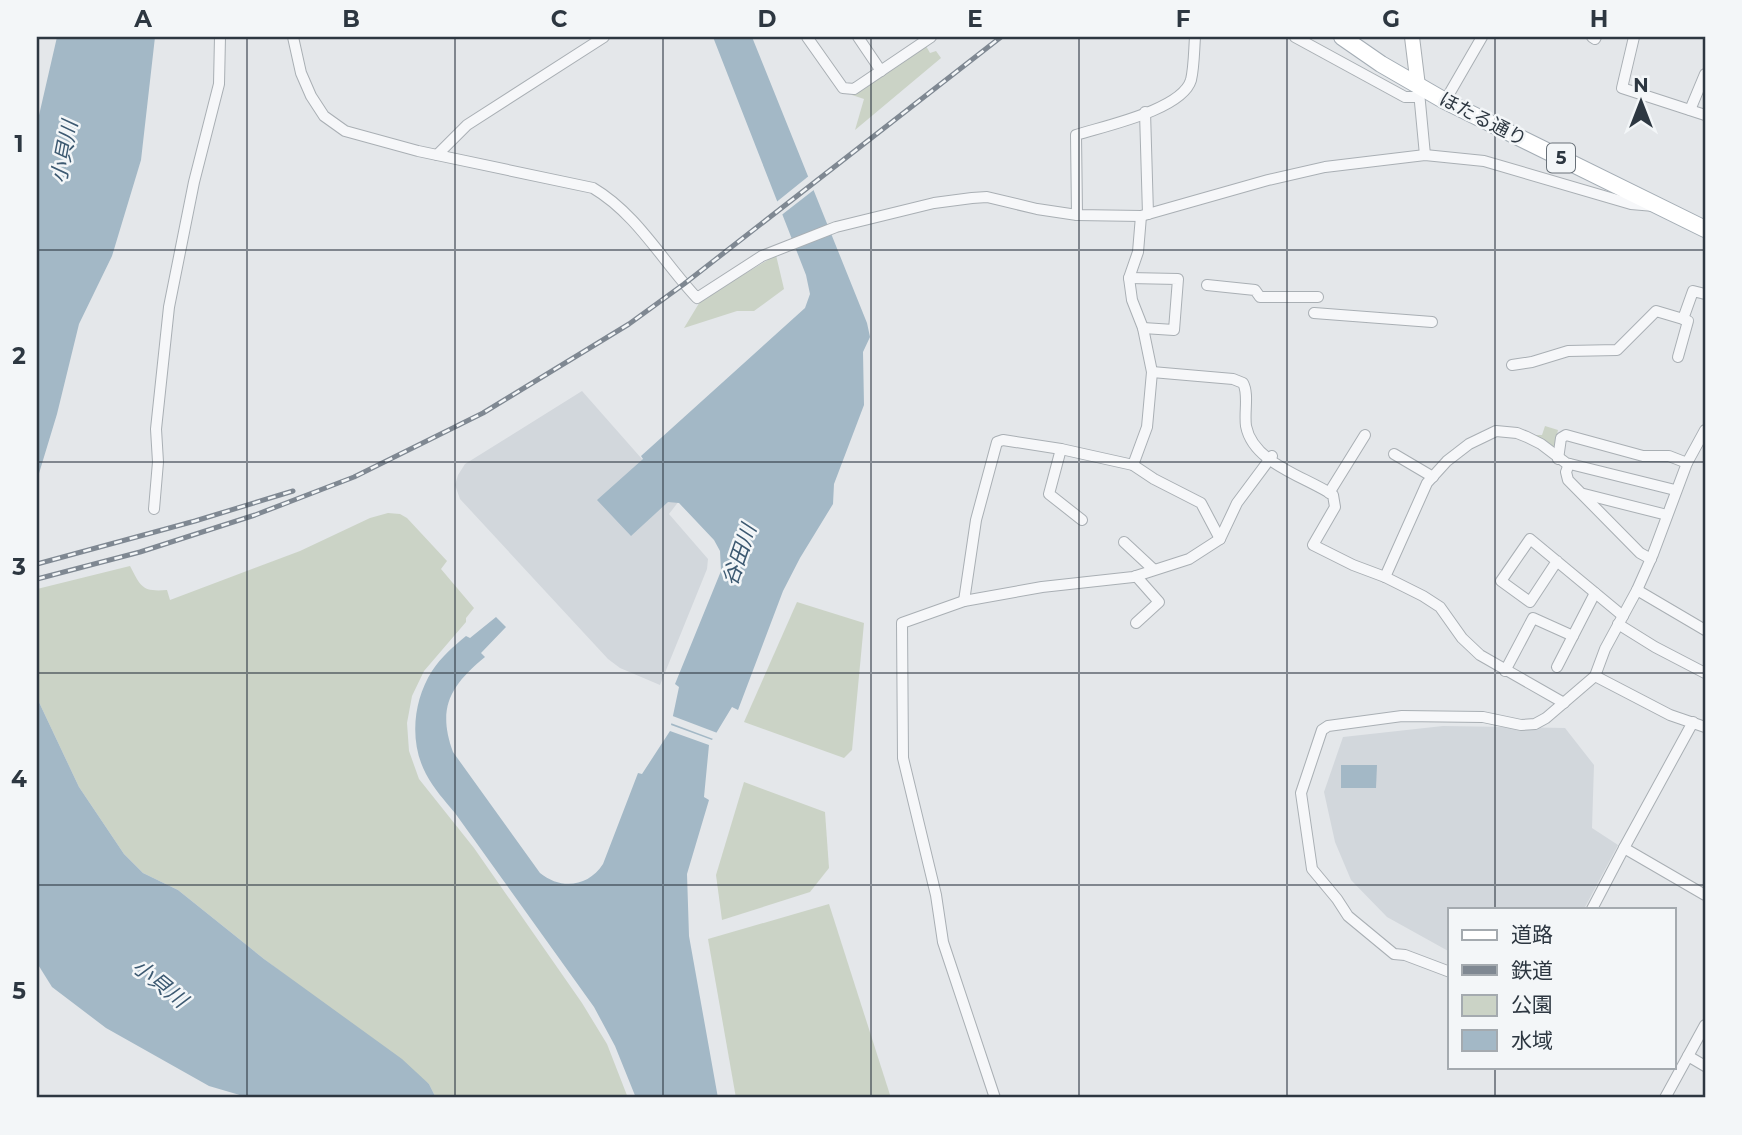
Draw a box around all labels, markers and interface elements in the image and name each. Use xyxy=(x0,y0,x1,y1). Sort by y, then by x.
text: A xyxy=(133,5,152,33)
text: B xyxy=(342,5,360,33)
text: C xyxy=(551,5,568,33)
text: D xyxy=(758,5,777,33)
text: E xyxy=(967,5,983,33)
text: F xyxy=(1176,5,1191,33)
text: G xyxy=(1382,5,1400,33)
text: H xyxy=(1590,5,1608,33)
north arrow xyxy=(1606,66,1676,136)
text: N xyxy=(1633,74,1649,97)
street label: ほたる通り xyxy=(1435,87,1531,151)
water label: 小貝川 xyxy=(46,117,83,185)
text: 1 xyxy=(14,130,24,158)
road number: 5 xyxy=(1547,144,1575,173)
text: 2 xyxy=(12,342,26,370)
water label: 谷田川 xyxy=(717,519,762,589)
text: 3 xyxy=(11,553,26,581)
text: 4 xyxy=(11,765,27,793)
legend xyxy=(1448,908,1676,1068)
text: 道路 xyxy=(1511,922,1553,947)
water label: 小貝川 xyxy=(128,953,194,1014)
text: 鉄道 xyxy=(1511,958,1553,983)
text: 5 xyxy=(12,977,26,1005)
text: 公園 xyxy=(1511,992,1553,1017)
text: 水域 xyxy=(1511,1028,1553,1053)

